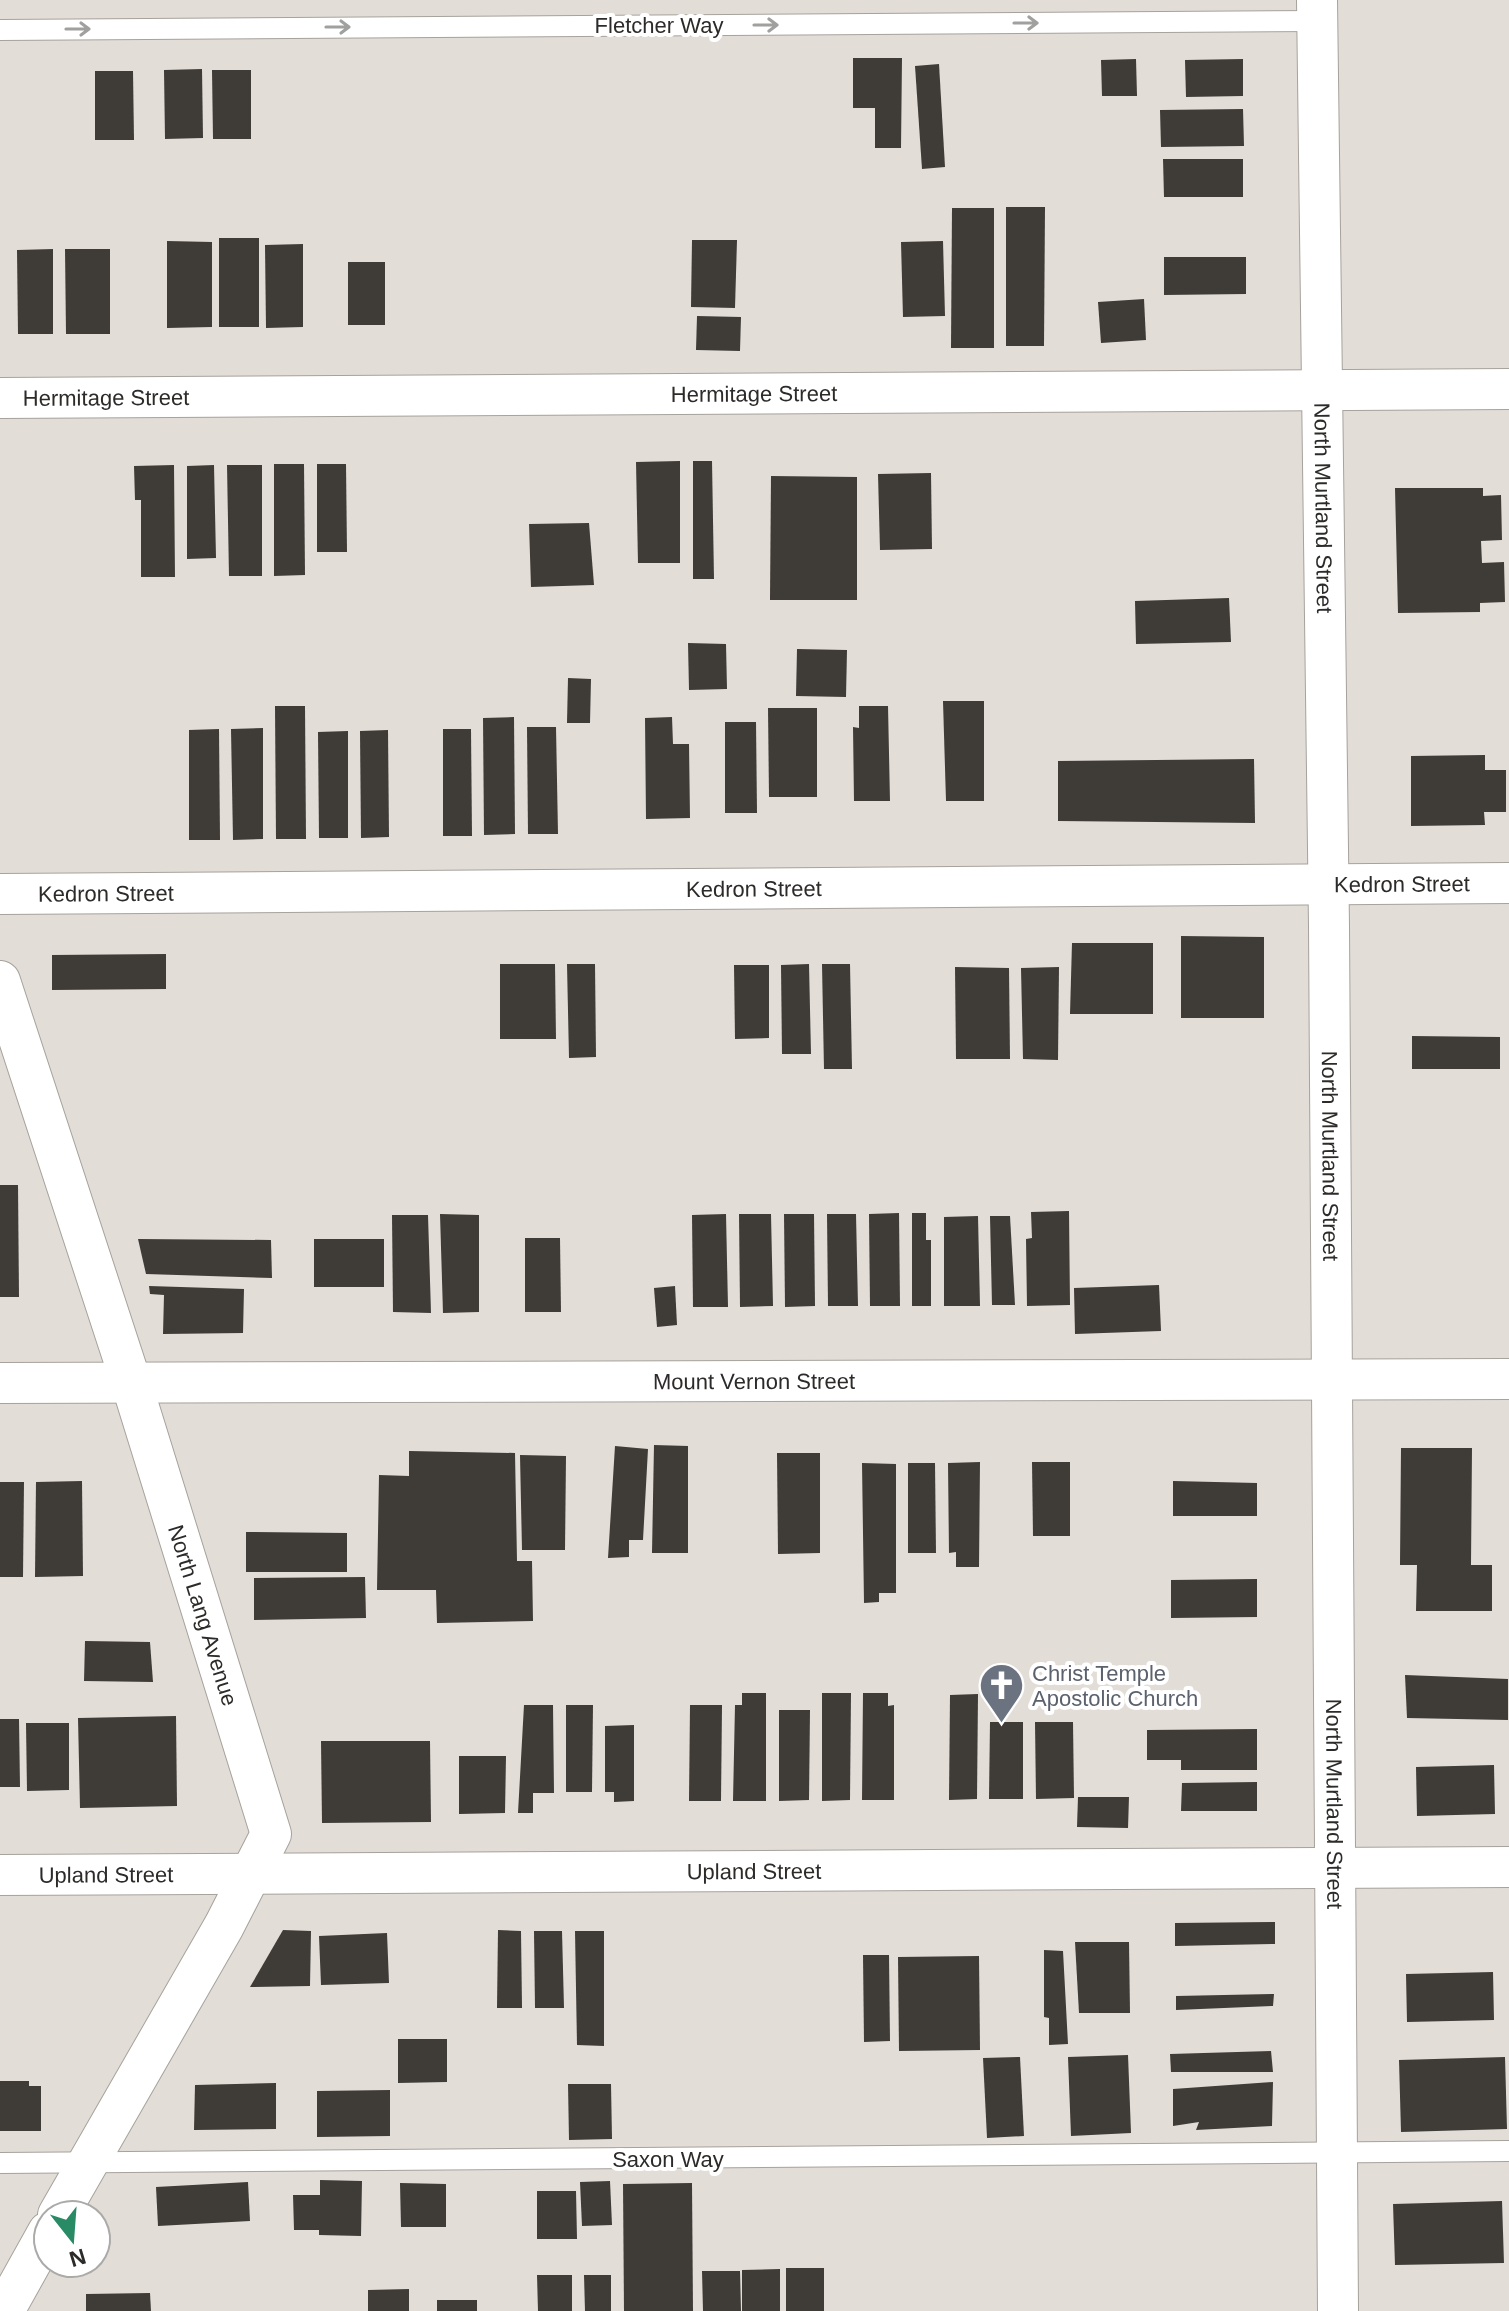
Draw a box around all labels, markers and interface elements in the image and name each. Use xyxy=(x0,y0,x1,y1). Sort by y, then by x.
street label: Fletcher Way xyxy=(595,13,723,38)
one-way arrow xyxy=(1012,15,1039,31)
one-way arrow xyxy=(752,17,779,32)
one-way arrow xyxy=(324,19,351,35)
one-way arrow xyxy=(64,21,91,37)
street label: Hermitage Street xyxy=(671,381,837,406)
street label: Hermitage Street xyxy=(23,384,189,410)
street label: North Murtland Street xyxy=(1310,403,1337,613)
street label: Kedron Street xyxy=(1334,871,1470,897)
street label: Kedron Street xyxy=(686,876,822,901)
street label: Kedron Street xyxy=(38,880,174,906)
street label: North Murtland Street xyxy=(1317,1051,1344,1261)
street label: Mount Vernon Street xyxy=(653,1368,855,1394)
street label: North Lang Avenue xyxy=(163,1522,243,1709)
place label: Christ Temple Apostolic Church xyxy=(1032,1661,1198,1711)
church icon: Christ Temple Apostolic Church xyxy=(977,1662,1025,1725)
street label: North Murtland Street xyxy=(1322,1699,1348,1909)
street label: Upland Street xyxy=(687,1858,821,1884)
street label: Upland Street xyxy=(39,1862,173,1887)
street label: Saxon Way xyxy=(612,2147,724,2172)
north arrow xyxy=(32,2199,112,2279)
text: N xyxy=(66,2243,89,2272)

